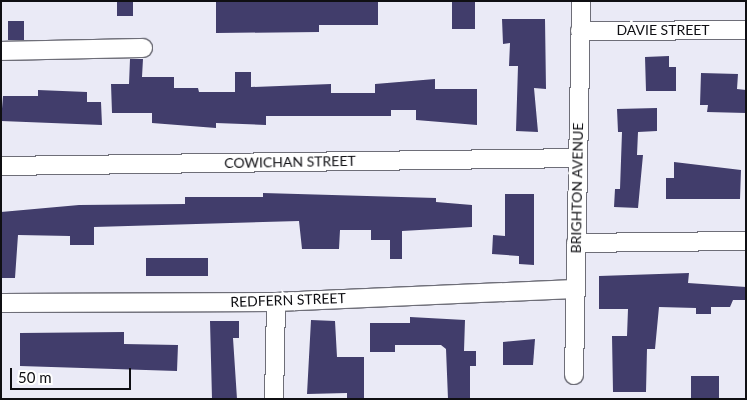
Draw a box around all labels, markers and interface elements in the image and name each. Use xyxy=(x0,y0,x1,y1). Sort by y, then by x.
street label: DAVIE STREET xyxy=(616,22,710,38)
street label: BRIGHTON AVENUE xyxy=(567,122,587,254)
street label: COWICHAN STREET xyxy=(224,152,356,172)
street label: REDFERN STREET xyxy=(230,290,346,310)
scale bar xyxy=(12,358,134,390)
text: 50 m xyxy=(18,368,52,386)

